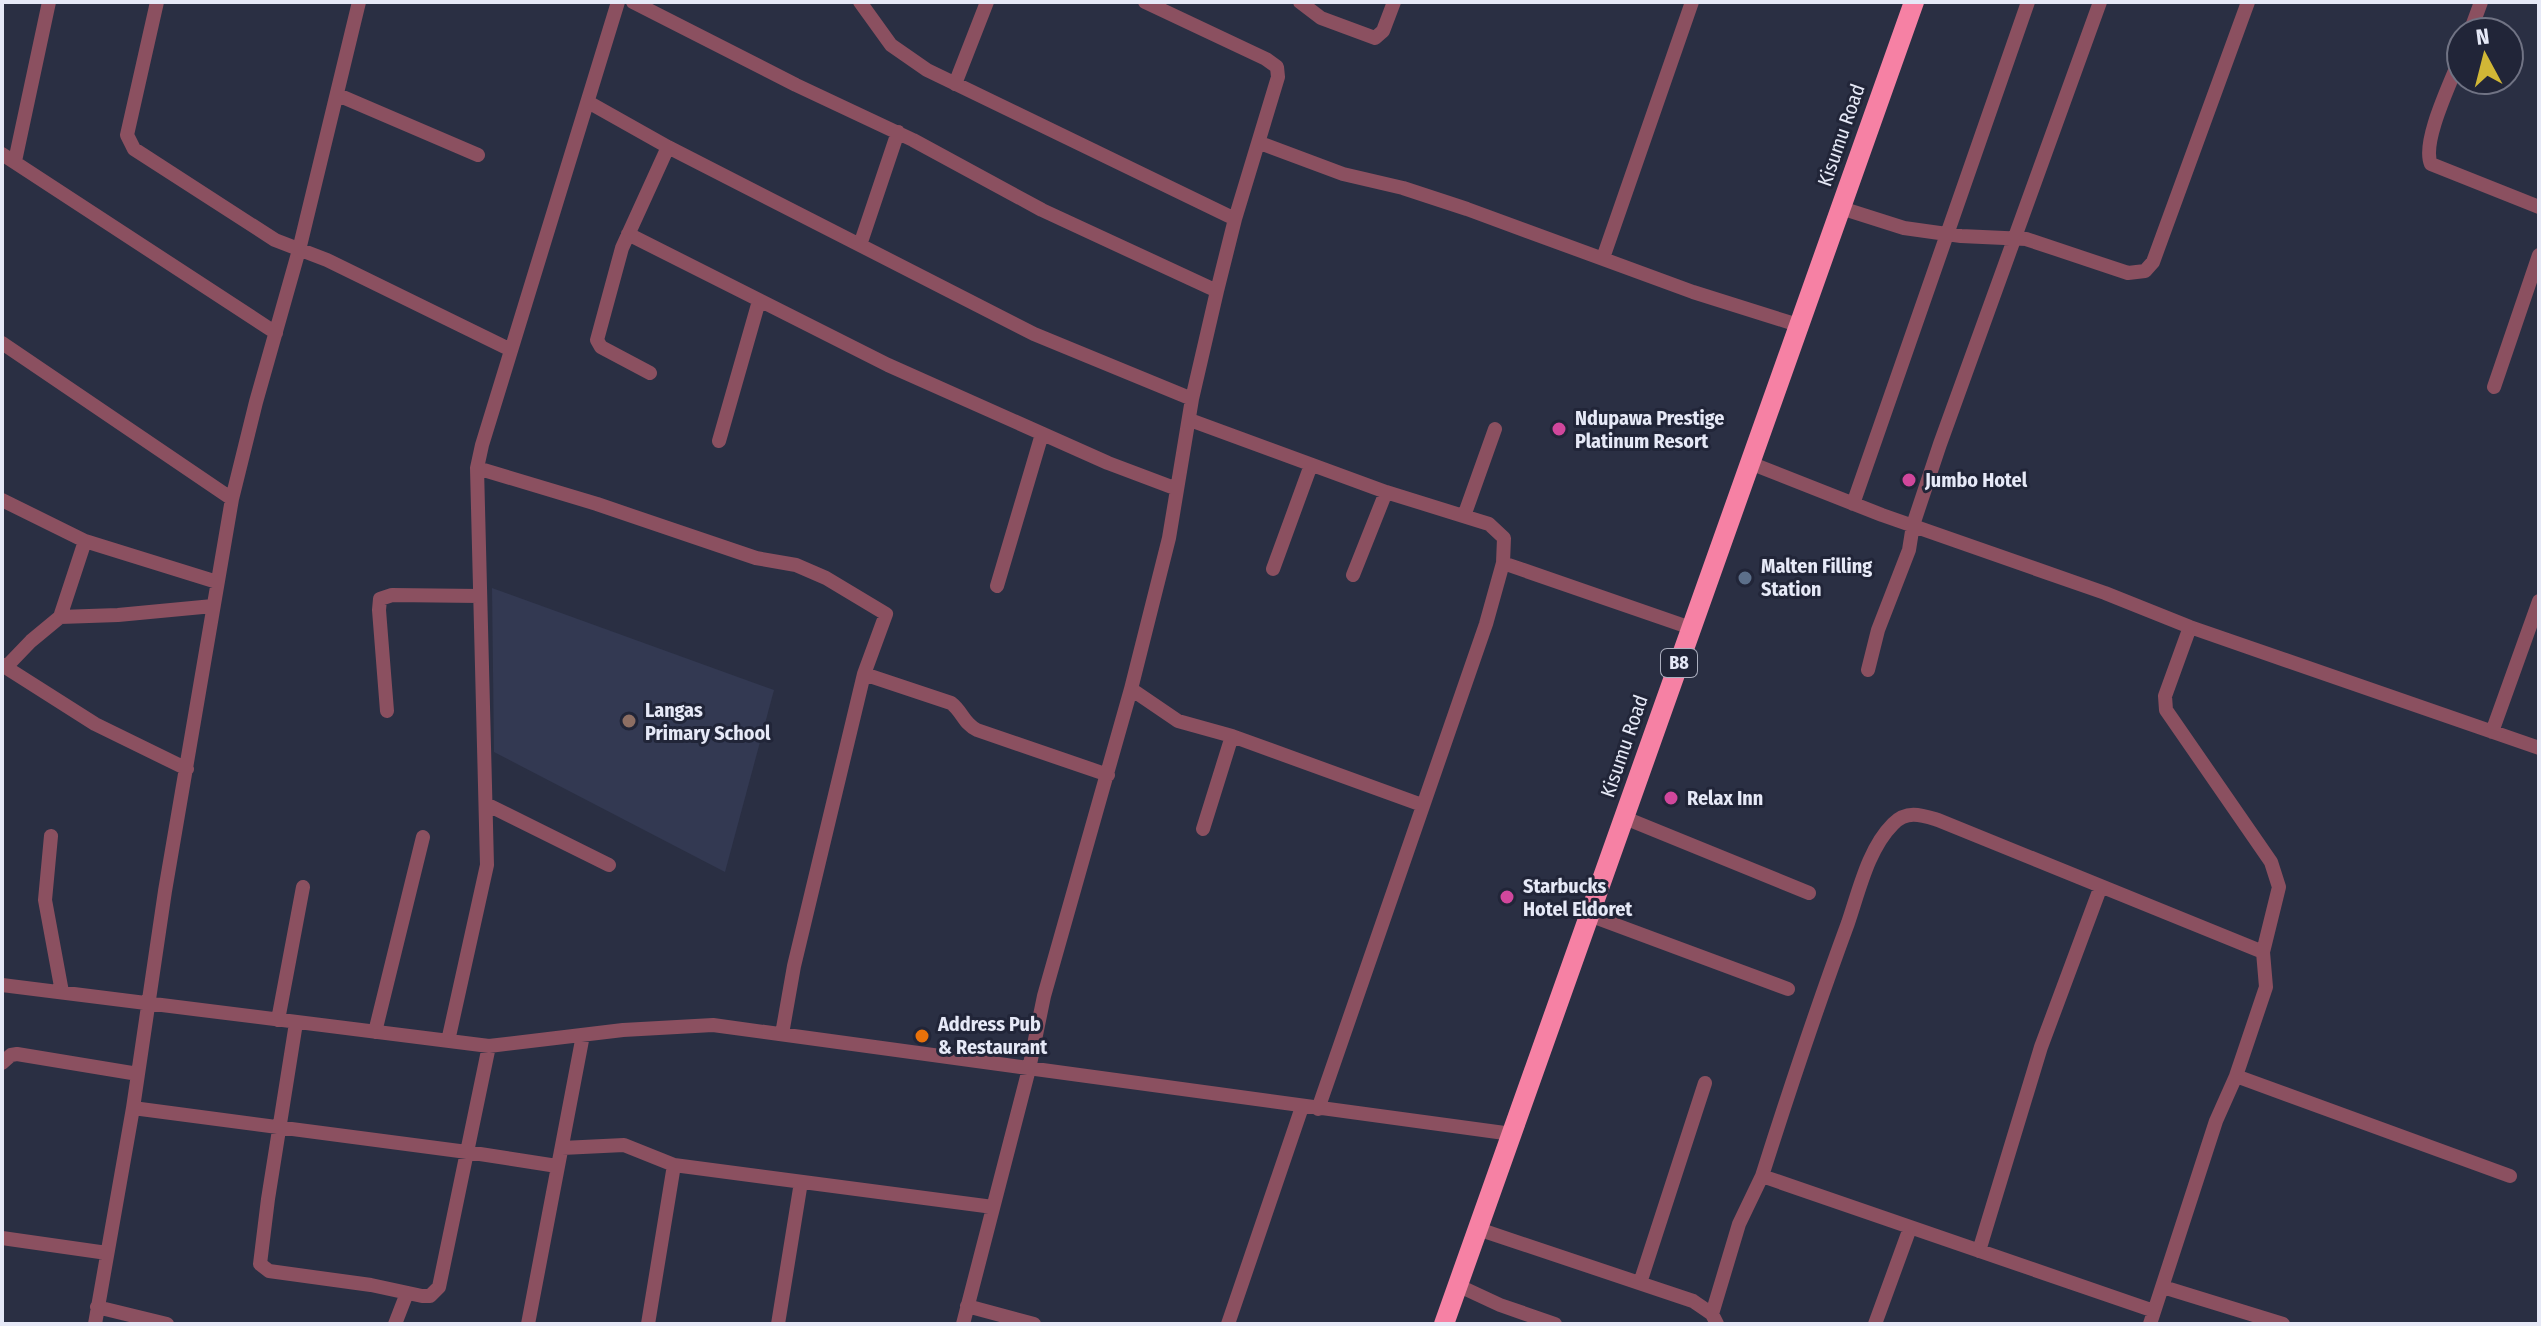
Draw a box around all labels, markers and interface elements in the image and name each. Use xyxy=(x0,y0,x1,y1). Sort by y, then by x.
north arrow xyxy=(2445,16,2525,96)
text: N xyxy=(2474,22,2491,51)
street label: Kisumu Road xyxy=(1812,81,1870,189)
place label: Ndupawa Prestige Platinum Resort xyxy=(1575,406,1724,453)
marker: Ndupawa Prestige Platinum Resort xyxy=(1550,420,1568,438)
place label: Jumbo Hotel xyxy=(1924,468,2028,492)
marker: Jumbo Hotel xyxy=(1900,471,1918,489)
place label: Malten Filling Station xyxy=(1761,554,1872,601)
marker: Malten Filling Station xyxy=(1736,569,1754,587)
road number: B8 xyxy=(1661,649,1697,677)
street label: Kisumu Road xyxy=(1595,692,1653,800)
place label: Langas Primary School xyxy=(645,698,771,745)
marker: Langas Primary School xyxy=(620,712,638,730)
place label: Relax Inn xyxy=(1687,786,1763,810)
marker: Relax Inn xyxy=(1662,789,1680,807)
place label: Starbucks Hotel Eldoret xyxy=(1523,874,1633,921)
marker: Starbucks Hotel Eldoret xyxy=(1498,888,1516,906)
place label: Address Pub & Restaurant xyxy=(937,1012,1048,1059)
marker: Address Pub & Restaurant xyxy=(913,1027,931,1045)

